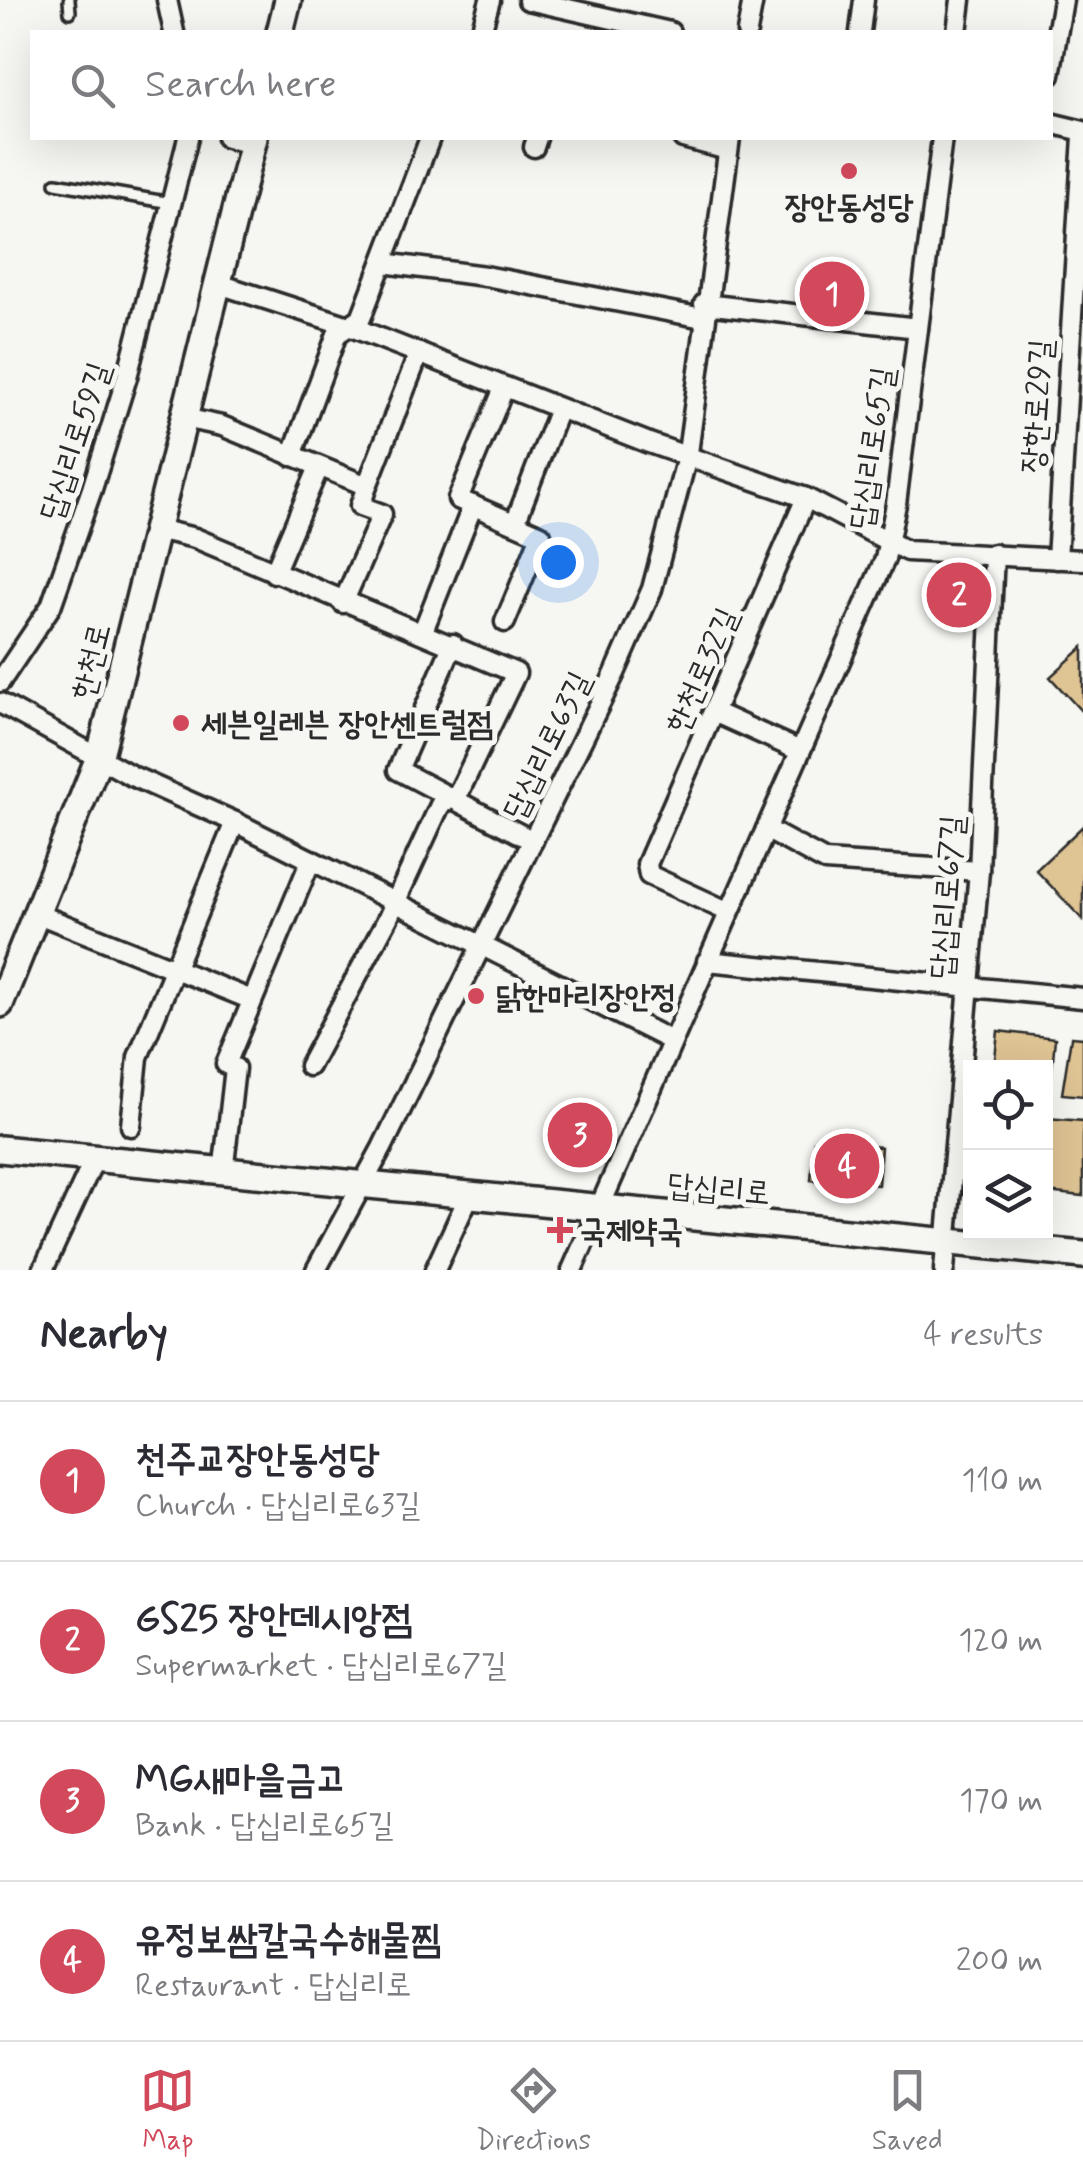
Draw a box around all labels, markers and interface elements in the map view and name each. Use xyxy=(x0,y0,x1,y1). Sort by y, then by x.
search box xyxy=(30,30,1053,140)
icon: search xyxy=(65,58,120,113)
text: Search here xyxy=(145,61,336,110)
marker: 장안동성당 xyxy=(838,160,860,182)
place label: 장안동성당 xyxy=(785,187,914,229)
pin: 1 xyxy=(800,256,864,332)
street label: 장한로29길 xyxy=(1012,338,1064,475)
street label: 답십리로59길 xyxy=(31,357,121,526)
street label: 답십리로65길 xyxy=(841,364,905,532)
your location xyxy=(533,537,584,588)
pin: 2 xyxy=(926,558,992,632)
street label: 한천로32길 xyxy=(657,601,749,740)
street label: 한천로 xyxy=(62,619,122,704)
street label: 답십리로63길 xyxy=(494,665,602,827)
place label: 세븐일레븐 장안센트럴점 xyxy=(201,704,493,746)
marker: 세븐일레븐 장안센트럴점 xyxy=(170,712,192,734)
street label: 답십리로67길 xyxy=(921,814,975,981)
place label: 닭한마리장안정 xyxy=(496,977,676,1019)
marker: 닭한마리장안정 xyxy=(465,985,487,1007)
map controls xyxy=(963,1060,1053,1240)
button: locate xyxy=(963,1060,1053,1150)
pin: 3 xyxy=(548,1098,612,1172)
pin: 4 xyxy=(814,1128,880,1204)
button: layers xyxy=(963,1150,1053,1240)
street label: 답십리로 xyxy=(666,1165,772,1215)
place label: 국제약국 xyxy=(580,1211,683,1253)
marker: 국제약국 xyxy=(549,1219,571,1241)
text: Nearby xyxy=(40,1308,168,1363)
text: 4 results xyxy=(923,1314,1043,1356)
text: 천주교장안동성당 xyxy=(135,1436,380,1485)
text: 1 xyxy=(65,1460,80,1502)
text: 110 m xyxy=(962,1460,1043,1502)
text: Church · 답십리로63길 xyxy=(135,1485,420,1527)
text: GS25 장안데시앙점 xyxy=(135,1596,412,1645)
text: 2 xyxy=(65,1620,80,1662)
text: 120 m xyxy=(958,1620,1043,1662)
text: Supermarket · 답십리로67길 xyxy=(135,1645,507,1687)
text: MG새마을금고 xyxy=(135,1756,346,1805)
text: 3 xyxy=(65,1780,80,1822)
text: 170 m xyxy=(959,1780,1043,1822)
text: Bank · 답십리로65길 xyxy=(135,1805,394,1847)
text: 유정보쌈칼국수해물찜 xyxy=(135,1916,441,1965)
text: 4 xyxy=(63,1940,82,1982)
text: 200 m xyxy=(956,1940,1043,1982)
text: Restaurant · 답십리로 xyxy=(135,1965,411,2007)
tab: Map xyxy=(140,2063,195,2160)
tab: Directions xyxy=(476,2063,591,2160)
tab: Saved xyxy=(872,2063,943,2160)

